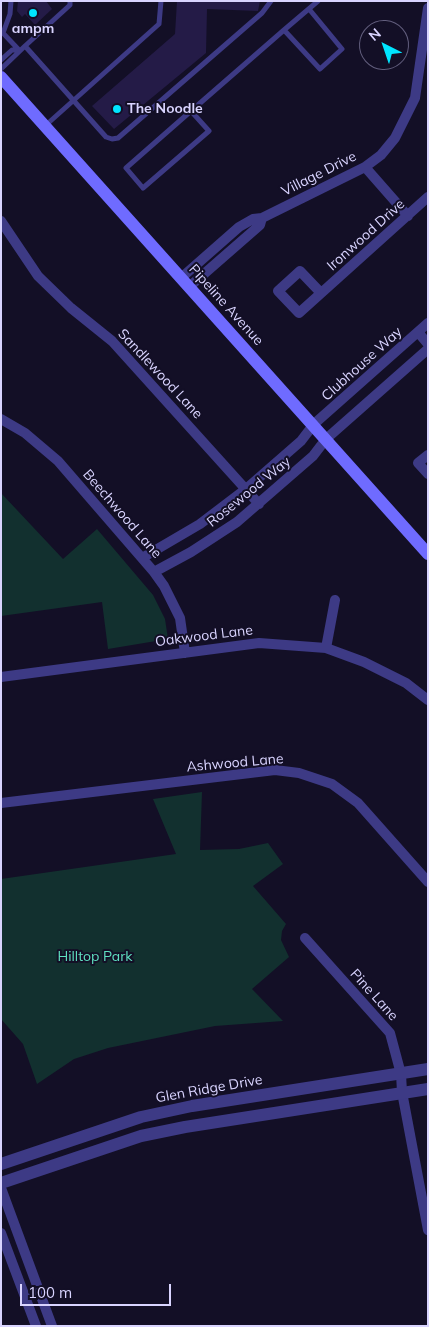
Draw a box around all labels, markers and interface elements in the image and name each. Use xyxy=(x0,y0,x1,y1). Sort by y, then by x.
marker: ampm xyxy=(27,7,39,19)
north arrow xyxy=(359,20,409,70)
place label: ampm xyxy=(12,21,54,37)
text: N xyxy=(365,24,385,45)
place label: The Noodle xyxy=(127,101,203,117)
marker: The Noodle xyxy=(111,103,123,115)
street label: Village Drive xyxy=(279,148,359,200)
street label: Ironwood Drive xyxy=(324,196,408,274)
street label: Pipeline Avenue xyxy=(185,261,267,349)
street label: Clubhouse Way xyxy=(318,323,406,405)
street label: Sandlewood Lane xyxy=(114,326,206,422)
street label: Rosewood Way xyxy=(204,453,294,531)
street label: Beechwood Lane xyxy=(79,466,165,562)
street label: Oakwood Lane xyxy=(154,622,254,650)
street label: Ashwood Lane xyxy=(186,750,284,776)
park label: Hilltop Park xyxy=(57,949,133,965)
street label: Pine Lane xyxy=(346,966,402,1024)
street label: Glen Ridge Drive xyxy=(154,1071,264,1107)
scale bar xyxy=(22,1274,174,1306)
text: 100 m xyxy=(28,1283,72,1302)

